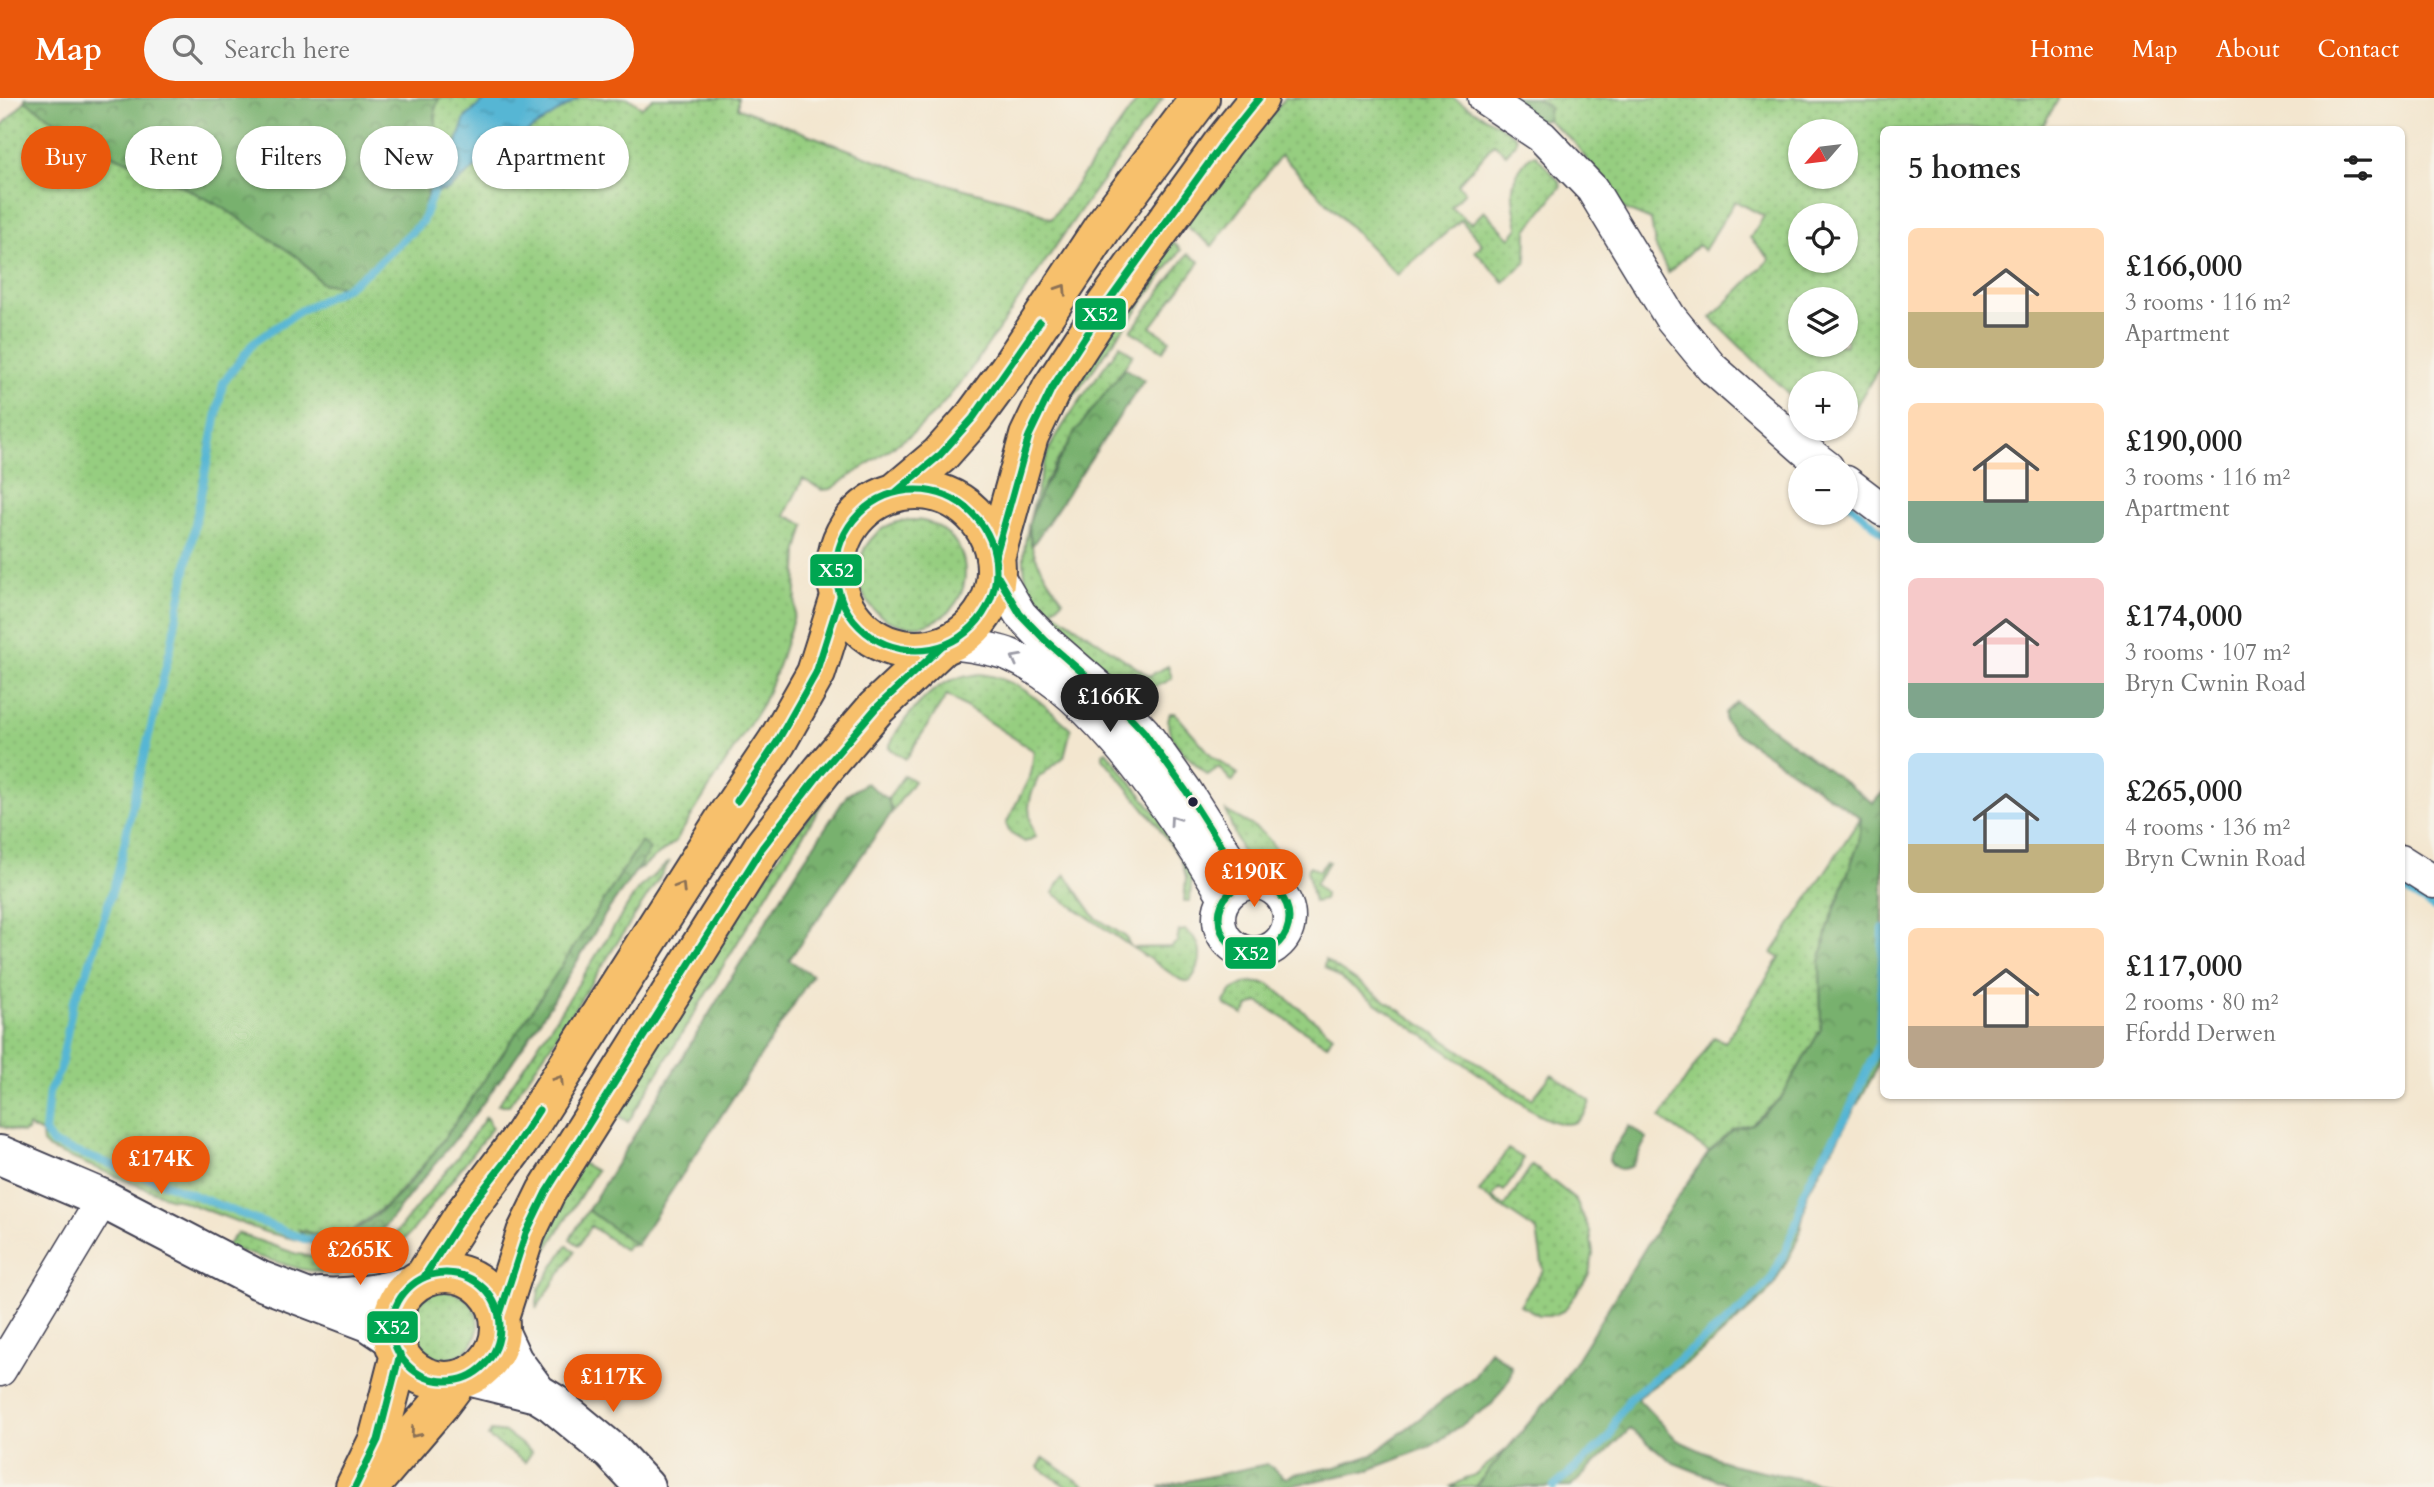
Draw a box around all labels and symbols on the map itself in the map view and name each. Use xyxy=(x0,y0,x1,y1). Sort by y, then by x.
north arrow xyxy=(1788,119,1858,189)
one-way arrow xyxy=(1054,283,1067,296)
line badge: X52 xyxy=(1074,297,1127,331)
text: X52 xyxy=(1082,302,1118,328)
line badge: X52 xyxy=(809,553,863,587)
text: X52 xyxy=(818,558,854,584)
one-way arrow xyxy=(1011,654,1024,668)
pin: £166K xyxy=(1061,674,1159,734)
unlabelled marker xyxy=(1186,795,1200,809)
one-way arrow xyxy=(1170,815,1182,828)
pin: £190K xyxy=(1205,850,1303,909)
one-way arrow xyxy=(673,882,686,895)
line badge: X52 xyxy=(1224,936,1277,970)
text: X52 xyxy=(1233,941,1269,967)
one-way arrow xyxy=(551,1074,564,1087)
pin: £174K xyxy=(112,1136,210,1196)
pin: £265K xyxy=(311,1228,409,1287)
line badge: X52 xyxy=(366,1310,419,1344)
text: X52 xyxy=(374,1315,410,1341)
pin: £117K xyxy=(564,1354,662,1414)
one-way arrow xyxy=(411,1425,423,1438)

